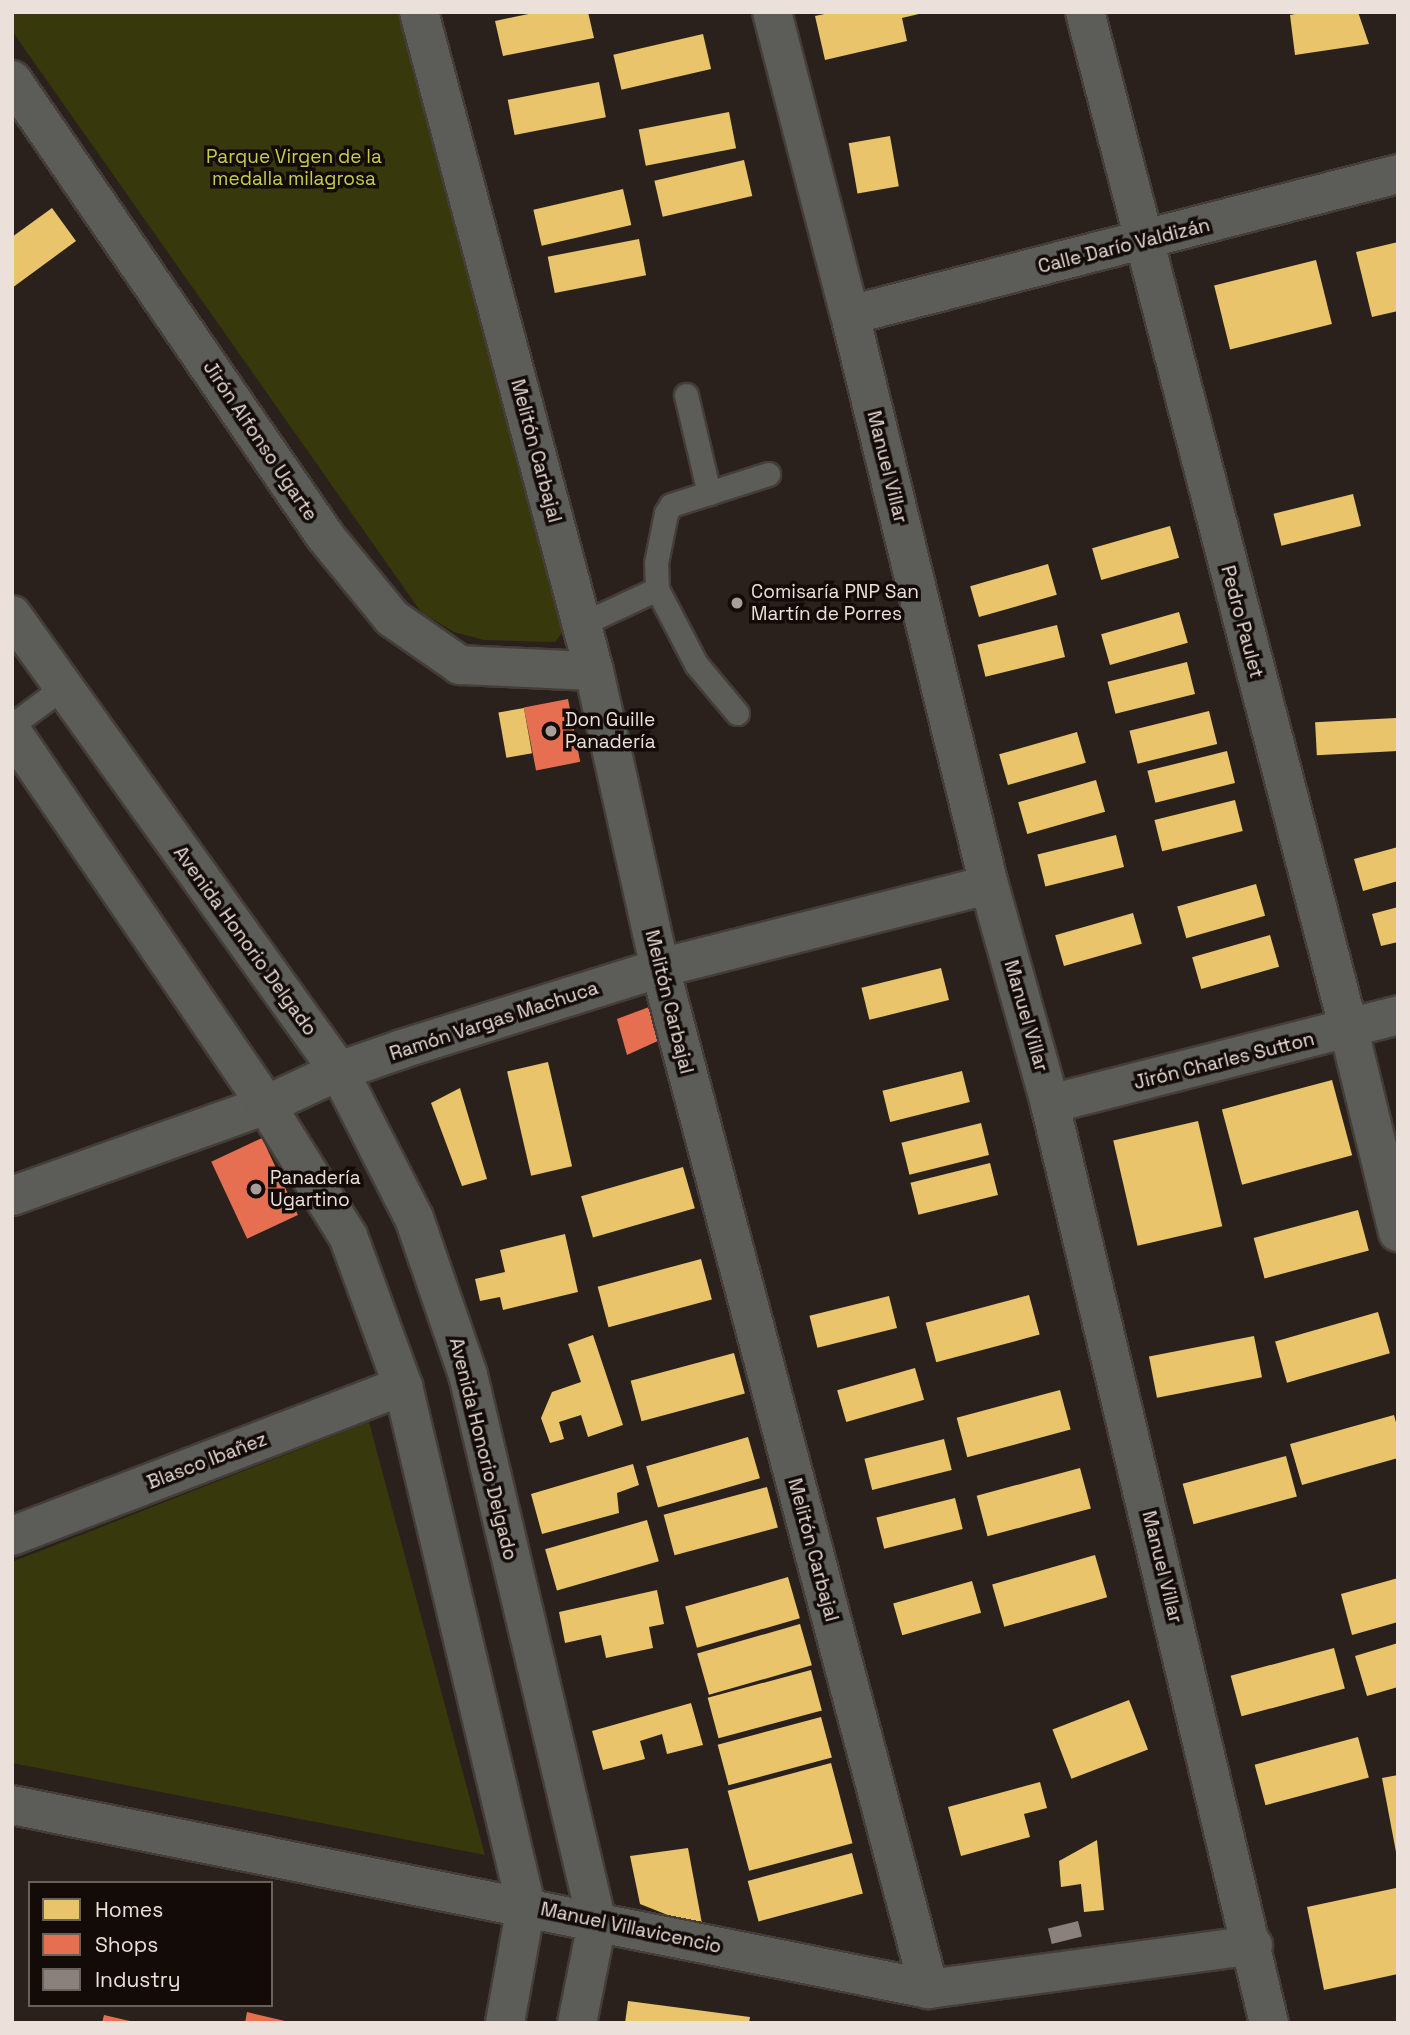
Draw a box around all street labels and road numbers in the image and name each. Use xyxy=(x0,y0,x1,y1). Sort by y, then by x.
street label: Calle Darío Valdizán xyxy=(1036,214,1212,278)
street label: Jirón Alfonso Ugarte xyxy=(198,357,322,525)
street label: Melitón Carbajal xyxy=(506,377,566,525)
street label: Manuel Villar xyxy=(862,408,912,526)
street label: Pedro Paulet xyxy=(1216,563,1268,681)
street label: Avenida Honorio Delgado xyxy=(169,842,321,1040)
street label: Melitón Carbajal xyxy=(640,928,698,1076)
street label: Manuel Villar xyxy=(999,958,1053,1074)
street label: Ramón Vargas Machuca xyxy=(387,976,601,1066)
street label: Jirón Charles Sutton xyxy=(1131,1028,1317,1094)
street label: Avenida Honorio Delgado xyxy=(444,1335,522,1563)
street label: Blasco Ibañez xyxy=(144,1428,270,1494)
street label: Melitón Carbajal xyxy=(783,1476,843,1624)
street label: Manuel Villar xyxy=(1137,1508,1187,1626)
street label: Manuel Villavicencio xyxy=(538,1898,724,1958)

